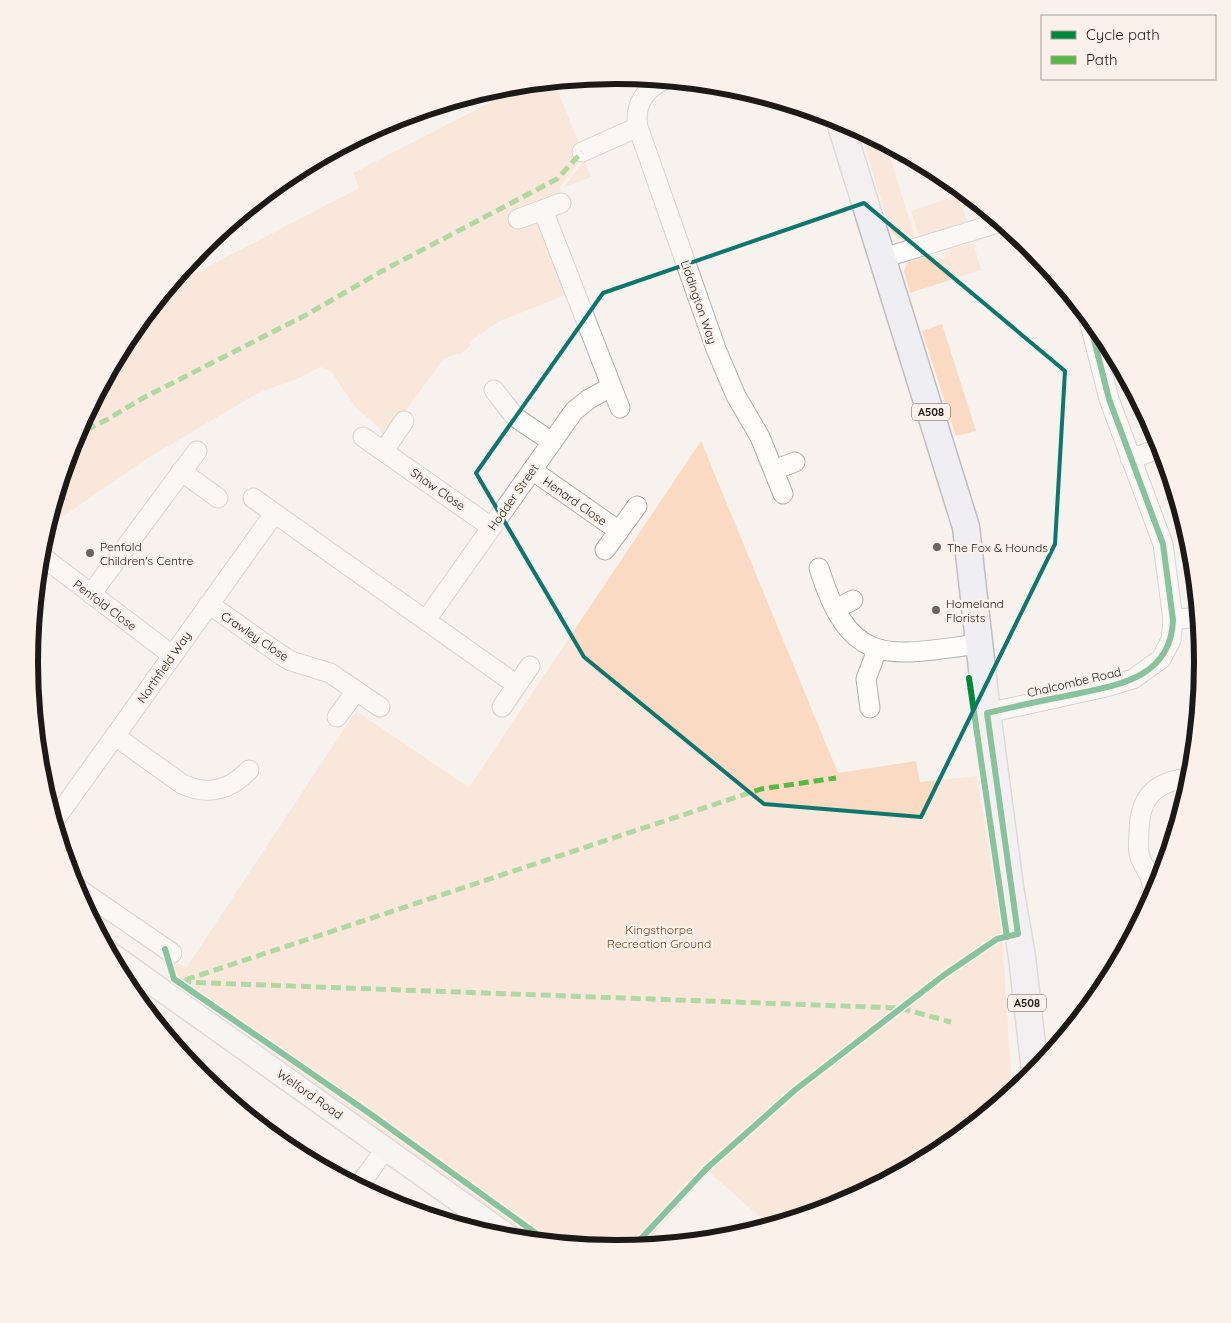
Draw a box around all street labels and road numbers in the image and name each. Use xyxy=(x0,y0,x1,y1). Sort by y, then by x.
street label: Liddington Way xyxy=(678,258,720,346)
road number: A508 xyxy=(912,404,950,421)
street label: Hodder Street xyxy=(485,461,541,533)
street label: Shaw Close xyxy=(408,465,468,513)
street label: Henard Close xyxy=(540,473,610,529)
street label: Penfold Close xyxy=(70,576,140,634)
street label: Crawley Close xyxy=(218,608,292,664)
street label: Northfield Way xyxy=(134,628,194,706)
street label: Chalcombe Road xyxy=(1026,664,1122,700)
road number: A508 xyxy=(1008,994,1046,1011)
street label: Welford Road xyxy=(274,1066,346,1122)

